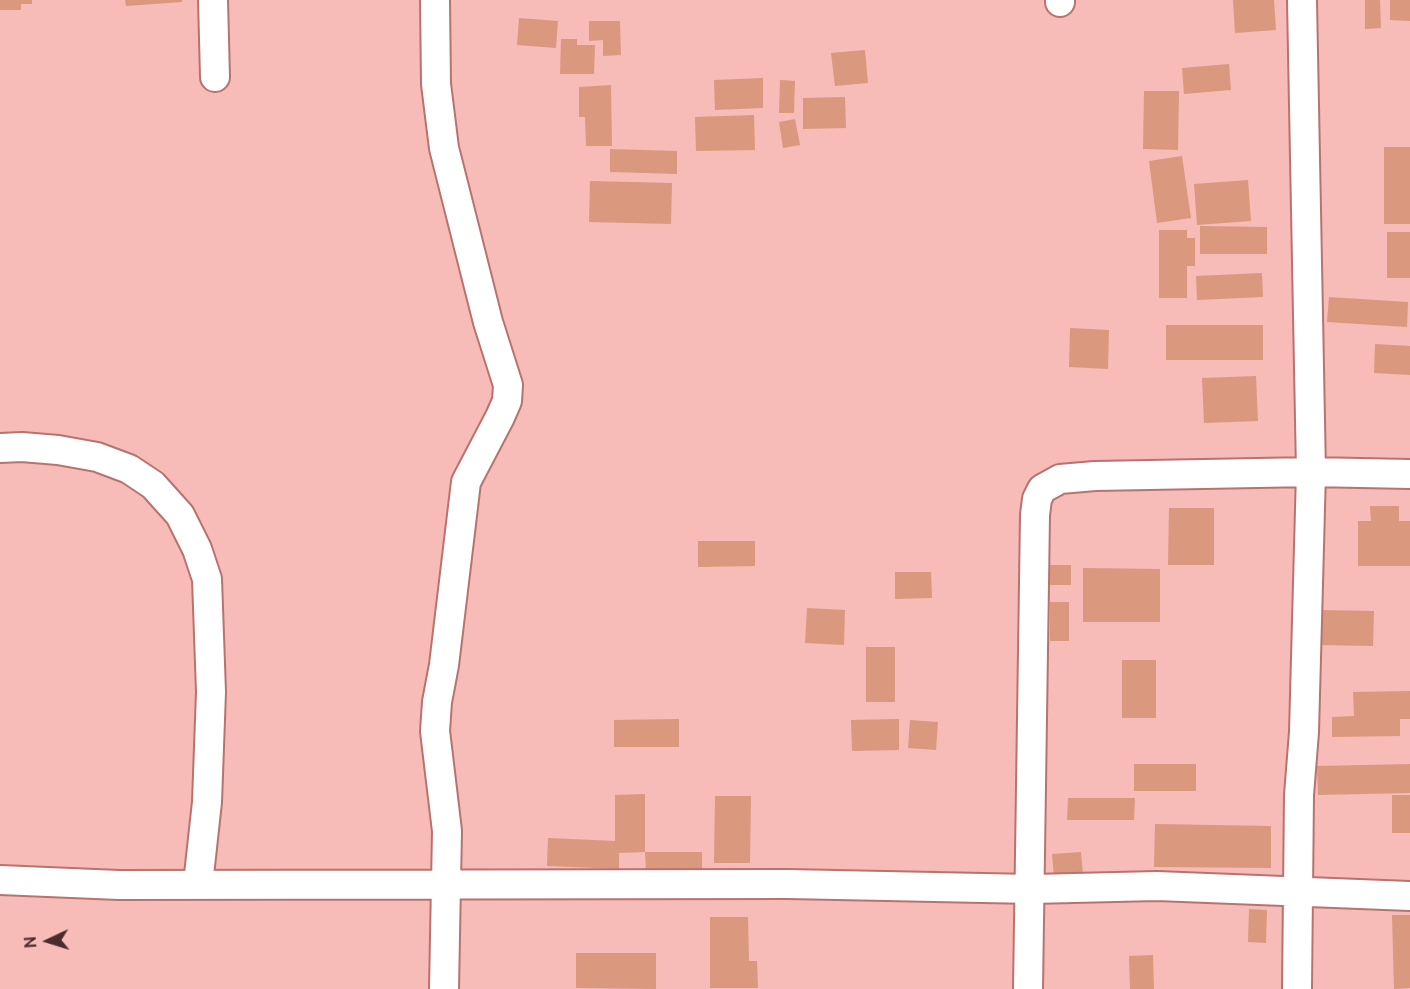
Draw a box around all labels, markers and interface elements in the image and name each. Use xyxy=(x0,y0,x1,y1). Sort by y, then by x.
north arrow xyxy=(18,911,78,971)
text: N xyxy=(21,936,39,949)

